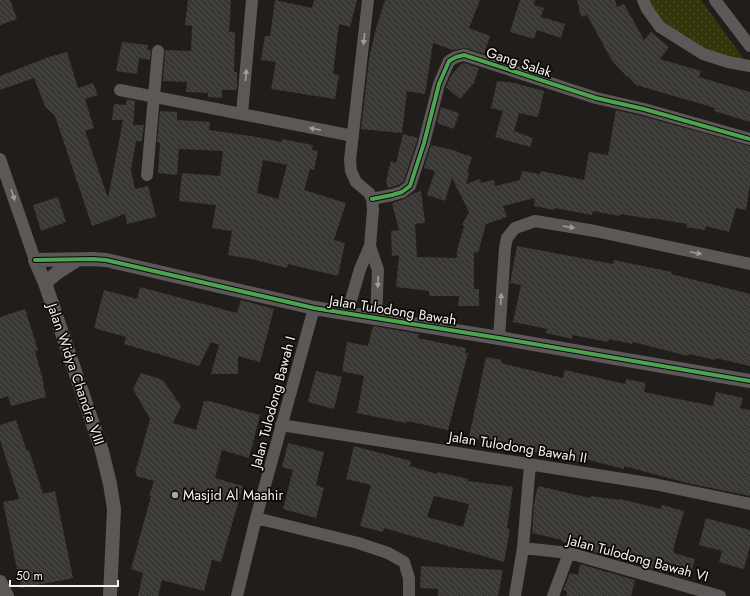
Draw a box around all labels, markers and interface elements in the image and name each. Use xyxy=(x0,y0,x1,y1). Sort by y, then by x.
one-way arrow xyxy=(361,33,367,45)
street label: Gang Salak xyxy=(484,42,555,82)
one-way arrow xyxy=(242,69,249,82)
one-way arrow xyxy=(309,125,321,131)
one-way arrow xyxy=(10,190,16,202)
one-way arrow xyxy=(563,224,575,230)
one-way arrow xyxy=(690,250,703,256)
one-way arrow xyxy=(374,276,381,288)
street label: Jalan Tulodong Bawah xyxy=(326,290,458,330)
one-way arrow xyxy=(498,293,505,305)
street label: Jalan Widya Chandra VIII xyxy=(42,299,110,447)
street label: Jalan Tulodong Bawah I xyxy=(245,334,300,472)
street label: Jalan Tulodong Bawah II xyxy=(446,426,588,468)
place label: Masjid Al Maahir xyxy=(183,485,283,505)
marker: Masjid Al Maahir xyxy=(170,490,180,500)
street label: Jalan Tulodong Bawah VI xyxy=(563,529,711,586)
scale bar xyxy=(10,562,118,588)
text: 50 m xyxy=(16,567,43,585)

